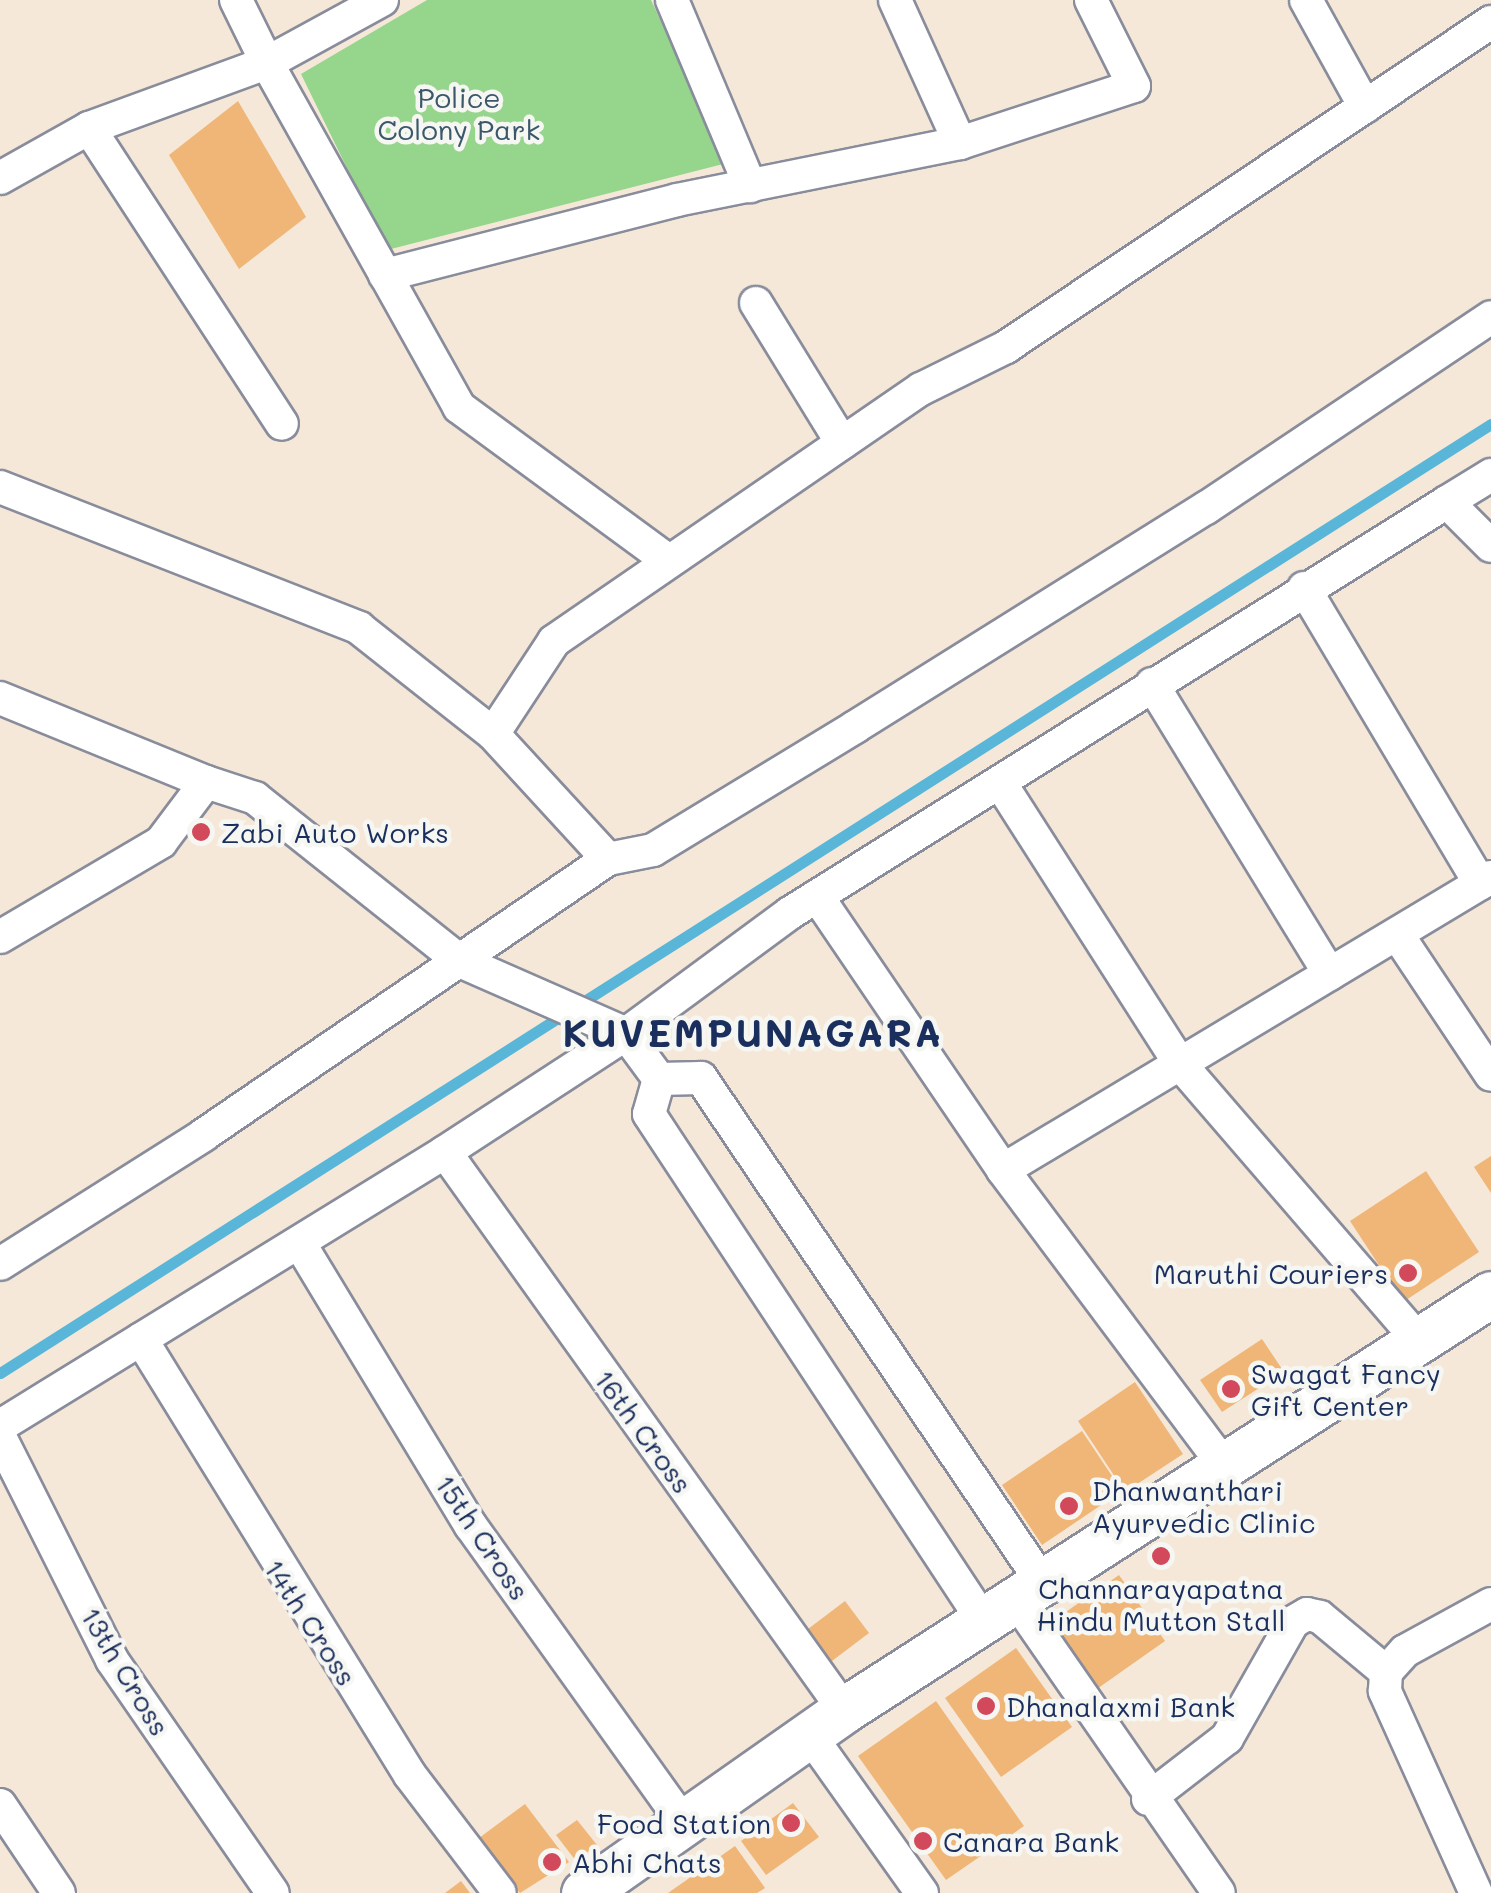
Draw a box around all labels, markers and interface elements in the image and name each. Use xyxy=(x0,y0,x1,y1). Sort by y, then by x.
park label: Police Colony Park xyxy=(378,80,540,146)
place label: Zabi Auto Works xyxy=(221,815,449,849)
marker: Zabi Auto Works xyxy=(190,821,212,843)
district label: KUVEMPUNAGARA xyxy=(562,1010,944,1056)
place label: Maruthi Couriers xyxy=(1154,1256,1388,1290)
marker: Maruthi Couriers xyxy=(1397,1262,1419,1284)
place label: Swagat Fancy Gift Center xyxy=(1251,1356,1441,1422)
street label: 16th Cross xyxy=(588,1363,700,1499)
marker: Swagat Fancy Gift Center xyxy=(1220,1378,1242,1400)
street label: 15th Cross xyxy=(429,1468,537,1606)
place label: Dhanwanthari Ayurvedic Clinic xyxy=(1092,1473,1315,1539)
marker: Dhanwanthari Ayurvedic Clinic xyxy=(1056,1493,1082,1519)
marker: Channarayapatna Hindu Mutton Stall xyxy=(1150,1545,1172,1567)
street label: 14th Cross xyxy=(258,1553,364,1691)
place label: Channarayapatna Hindu Mutton Stall xyxy=(1036,1571,1286,1637)
street label: 13th Cross xyxy=(75,1601,177,1741)
place label: Dhanalaxmi Bank xyxy=(1006,1689,1235,1723)
marker: Dhanalaxmi Bank xyxy=(975,1695,997,1717)
place label: Food Station xyxy=(597,1806,771,1840)
marker: Food Station xyxy=(780,1812,802,1834)
place label: Canara Bank xyxy=(943,1824,1119,1858)
marker: Canara Bank xyxy=(912,1830,934,1852)
place label: Abhi Chats xyxy=(572,1845,722,1879)
marker: Abhi Chats xyxy=(541,1851,563,1873)

